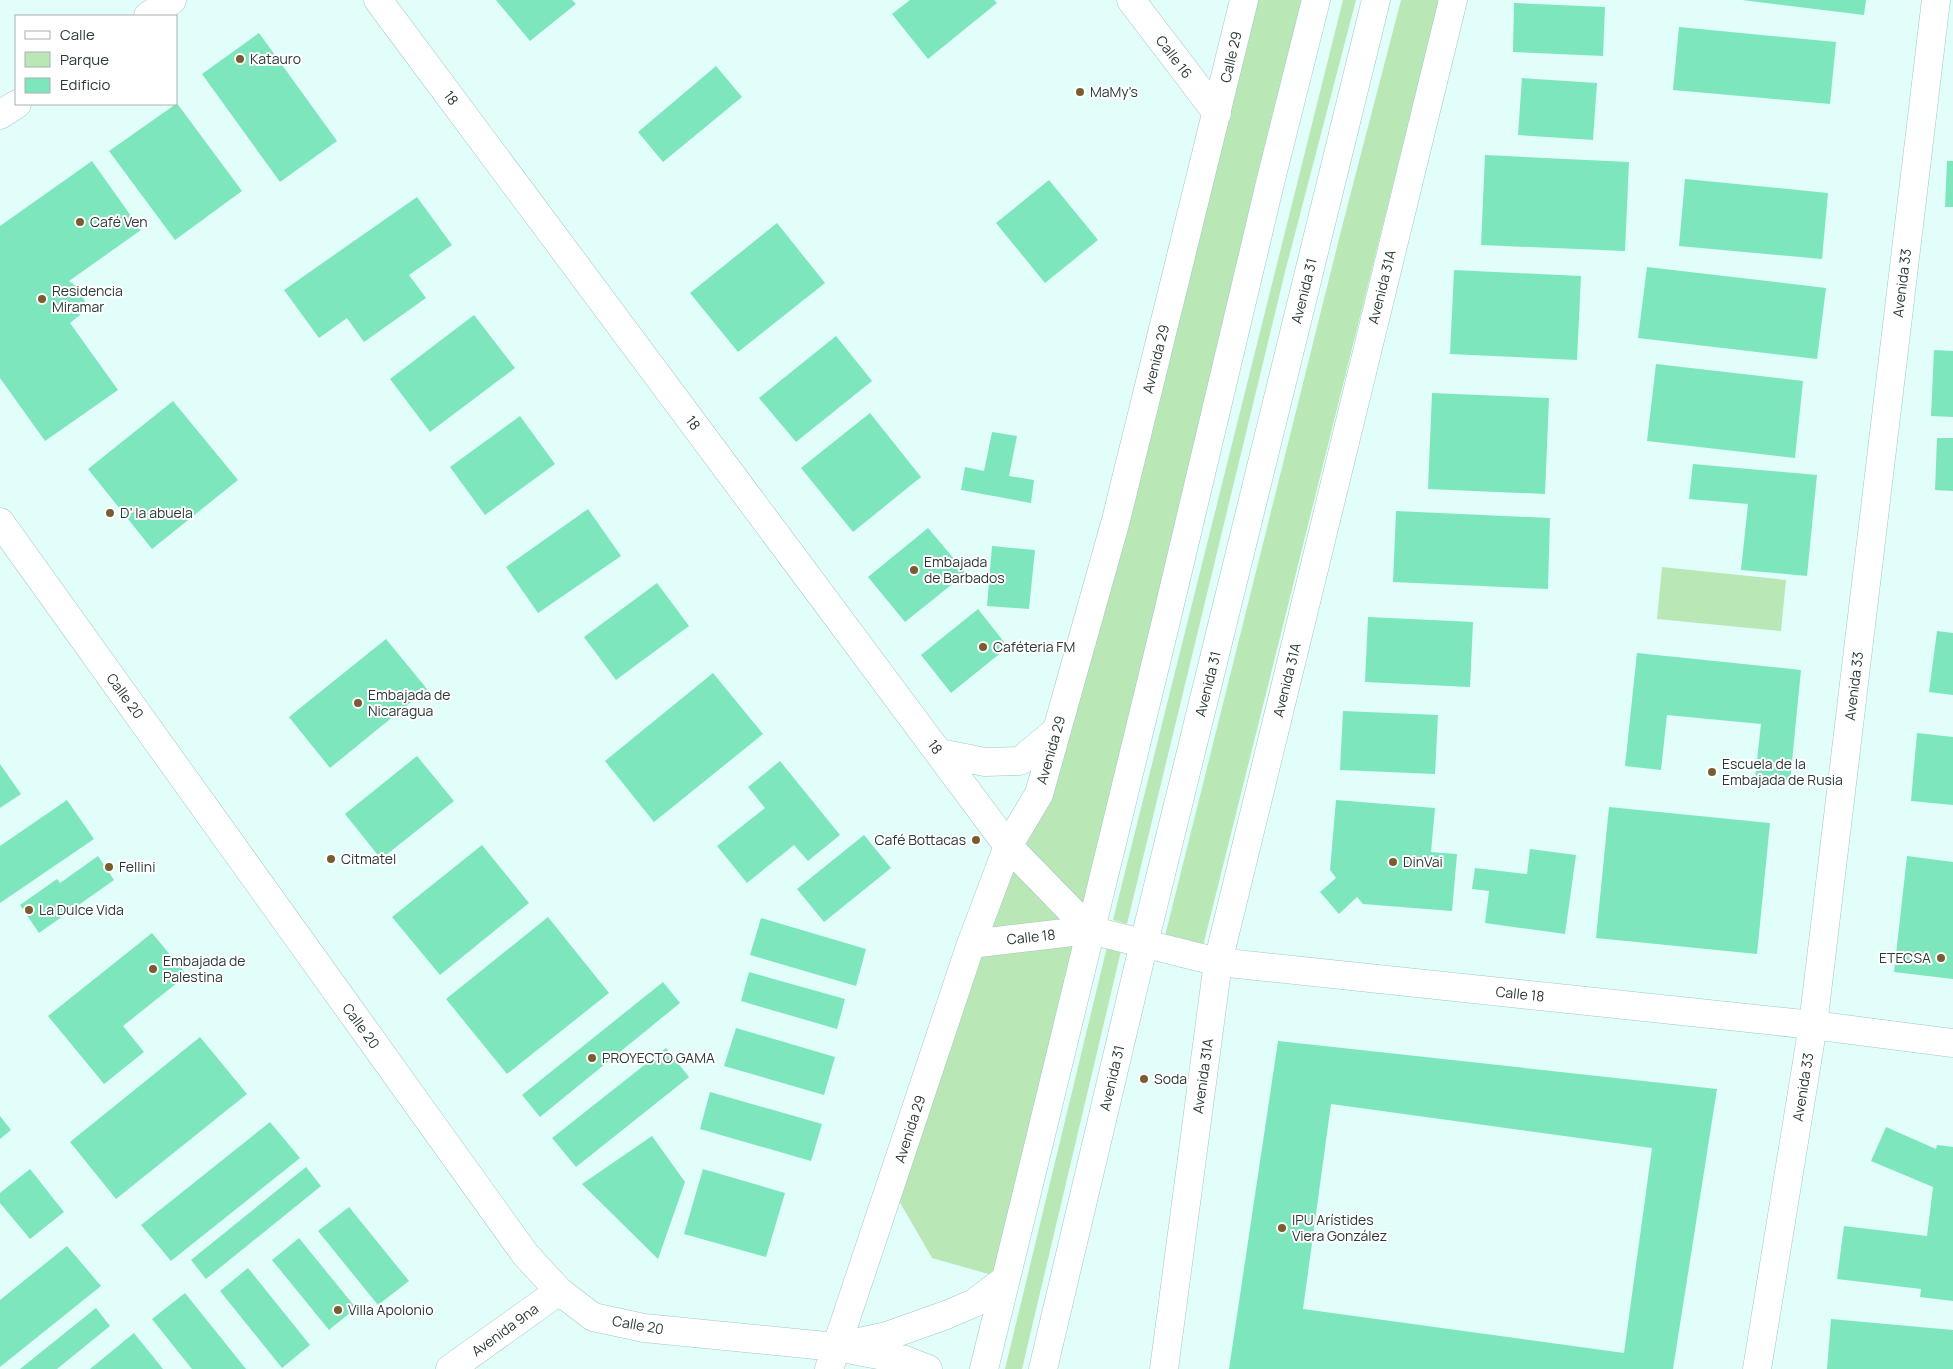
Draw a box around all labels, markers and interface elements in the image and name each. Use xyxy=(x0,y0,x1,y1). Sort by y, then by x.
legend xyxy=(15,15,178,105)
text: Calle xyxy=(60,24,95,45)
street label: Calle 29 xyxy=(1215,29,1246,84)
street label: Calle 16 xyxy=(1152,31,1197,82)
text: Parque xyxy=(60,49,109,70)
place label: Katauro xyxy=(250,49,301,68)
marker: Katauro xyxy=(234,53,246,65)
text: Edificio xyxy=(60,74,111,95)
place label: MaMy's xyxy=(1090,82,1138,101)
marker: MaMy's xyxy=(1074,86,1086,98)
street label: 18 xyxy=(440,87,463,109)
place label: Café Ven xyxy=(90,212,148,231)
marker: Café Ven xyxy=(74,216,86,228)
street label: Avenida 31A xyxy=(1363,248,1400,326)
street label: Avenida 33 xyxy=(1888,248,1915,318)
street label: Avenida 31 xyxy=(1286,256,1321,326)
place label: Residencia Miramar xyxy=(52,281,123,316)
marker: Residencia Miramar xyxy=(36,293,48,305)
street label: Avenida 29 xyxy=(1138,322,1173,395)
street label: 18 xyxy=(682,412,705,434)
place label: D’ la abuela xyxy=(120,503,193,522)
marker: D’ la abuela xyxy=(104,507,116,519)
place label: Embajada de Barbados xyxy=(924,552,1005,587)
marker: Embajada de Barbados xyxy=(908,564,920,576)
place label: Caféteria FM xyxy=(993,637,1075,656)
marker: Caféteria FM xyxy=(977,641,989,653)
street label: Avenida 31A xyxy=(1268,641,1305,719)
street label: Avenida 31 xyxy=(1190,649,1225,719)
street label: Avenida 33 xyxy=(1840,651,1867,721)
street label: Calle 20 xyxy=(102,669,148,722)
place label: Embajada de Nicaragua xyxy=(368,685,451,720)
marker: Embajada de Nicaragua xyxy=(352,697,364,709)
street label: Avenida 29 xyxy=(1032,713,1069,786)
street label: 18 xyxy=(924,736,947,758)
place label: Escuela de la Embajada de Rusia xyxy=(1722,754,1843,789)
marker: Escuela de la Embajada de Rusia xyxy=(1706,766,1718,778)
place label: Café Bottacas xyxy=(874,830,966,849)
marker: Café Bottacas xyxy=(970,834,982,846)
place label: Citmatel xyxy=(341,849,396,868)
place label: DinVai xyxy=(1403,852,1443,871)
marker: Citmatel xyxy=(325,853,337,865)
marker: DinVai xyxy=(1387,856,1399,868)
place label: Fellini xyxy=(119,857,155,876)
marker: Fellini xyxy=(103,861,115,873)
place label: La Dulce Vida xyxy=(39,900,124,919)
marker: La Dulce Vida xyxy=(23,904,35,916)
street label: Calle 18 xyxy=(1006,924,1056,949)
place label: ETECSA xyxy=(1879,948,1931,967)
place label: Embajada de Palestina xyxy=(163,951,246,986)
marker: ETECSA xyxy=(1935,952,1947,964)
marker: Embajada de Palestina xyxy=(147,963,159,975)
street label: Calle 18 xyxy=(1495,981,1545,1006)
street label: Calle 20 xyxy=(338,999,384,1052)
street label: Avenida 31A xyxy=(1188,1037,1217,1115)
street label: Avenida 31 xyxy=(1095,1043,1128,1113)
place label: PROYECTO GAMA xyxy=(602,1048,715,1067)
street label: Avenida 33 xyxy=(1788,1051,1817,1123)
marker: PROYECTO GAMA xyxy=(586,1052,598,1064)
place label: Soda xyxy=(1154,1069,1187,1088)
marker: Soda xyxy=(1138,1073,1150,1085)
street label: Avenida 29 xyxy=(890,1093,929,1165)
place label: IPU Arístides Viera González xyxy=(1292,1210,1387,1245)
marker: IPU Arístides Viera González xyxy=(1276,1222,1288,1234)
street label: Avenida 9na xyxy=(467,1299,542,1360)
place label: Villa Apolonio xyxy=(348,1300,433,1319)
marker: Villa Apolonio xyxy=(332,1304,344,1316)
street label: Calle 20 xyxy=(611,1311,665,1338)

